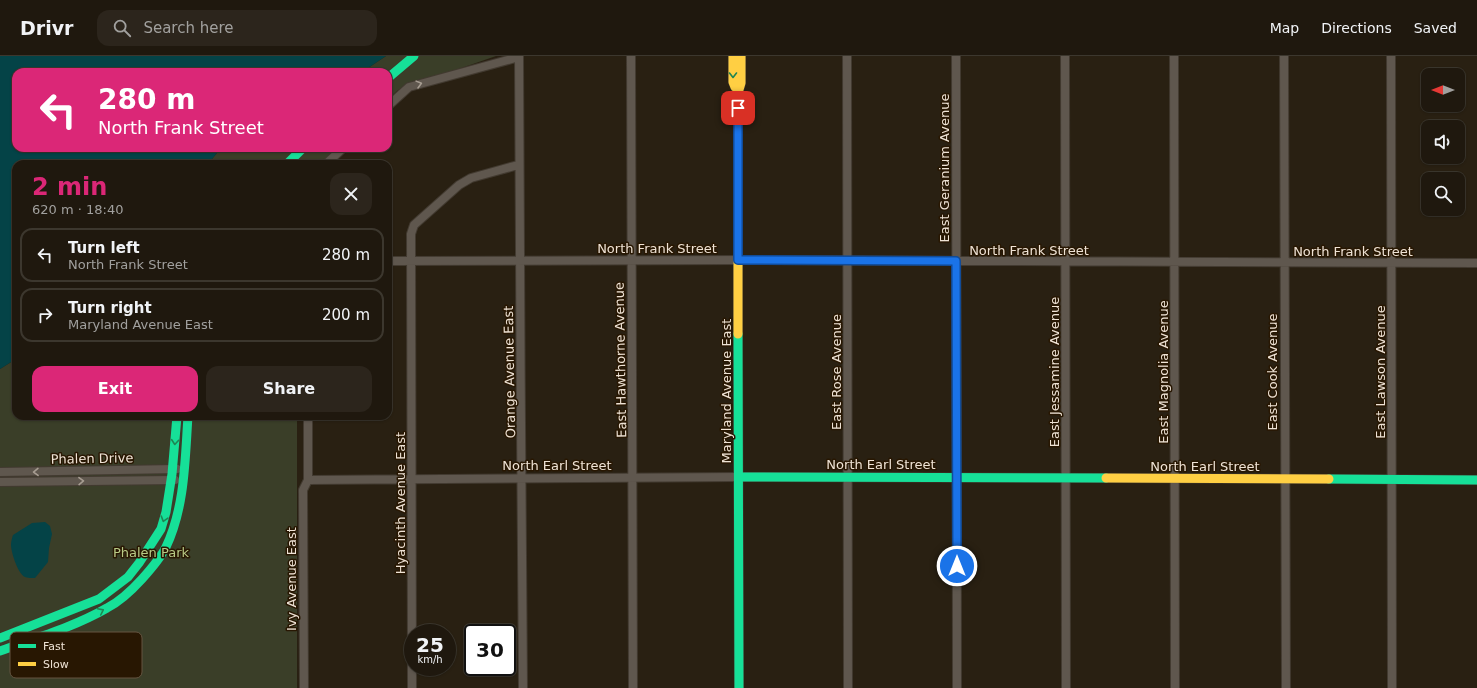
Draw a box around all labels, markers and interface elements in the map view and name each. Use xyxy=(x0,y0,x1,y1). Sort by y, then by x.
search box xyxy=(97,10,377,46)
text: Drivr xyxy=(20,17,73,39)
icon: search xyxy=(111,17,133,39)
text: Search here xyxy=(143,19,234,37)
text: Map xyxy=(1270,20,1299,36)
text: Directions xyxy=(1321,20,1392,36)
text: Saved xyxy=(1414,20,1457,36)
north arrow xyxy=(1421,68,1465,112)
map controls xyxy=(1421,68,1465,216)
one-way arrow xyxy=(729,72,737,78)
one-way arrow xyxy=(415,80,422,89)
text: 280 m xyxy=(98,83,195,116)
icon: left xyxy=(32,84,84,136)
pin xyxy=(721,91,755,125)
street label: East Geranium Avenue xyxy=(937,94,952,242)
icon: arrive xyxy=(727,97,749,119)
text: North Frank Street xyxy=(98,117,264,138)
button: sound xyxy=(1421,120,1465,164)
button: search xyxy=(1421,172,1465,216)
text: 2 min xyxy=(32,173,107,201)
button: close xyxy=(330,173,372,215)
text: 620 m · 18:40 xyxy=(32,202,123,217)
text: Turn left xyxy=(68,239,140,257)
street label: North Frank Street xyxy=(597,241,717,256)
street label: North Frank Street xyxy=(969,243,1089,258)
icon: left xyxy=(34,244,56,266)
street label: North Frank Street xyxy=(1293,244,1413,259)
text: 280 m xyxy=(322,246,370,264)
text: North Frank Street xyxy=(68,257,188,272)
street label: East Hawthorne Avenue xyxy=(612,282,629,438)
street label: East Jessamine Avenue xyxy=(1047,297,1062,447)
text: Turn right xyxy=(68,299,152,317)
street label: East Magnolia Avenue xyxy=(1156,300,1171,444)
icon: right xyxy=(34,304,56,326)
street label: East Lawson Avenue xyxy=(1373,305,1388,439)
text: 200 m xyxy=(322,306,370,324)
street label: Orange Avenue East xyxy=(501,306,518,438)
street label: East Cook Avenue xyxy=(1265,313,1280,431)
street label: East Rose Avenue xyxy=(829,314,844,430)
text: Maryland Avenue East xyxy=(68,317,213,332)
street label: Maryland Avenue East xyxy=(719,319,734,463)
button: Exit xyxy=(32,366,198,412)
button: Share xyxy=(206,366,372,412)
street label: Hyacinth Avenue East xyxy=(393,432,408,574)
one-way arrow xyxy=(170,439,179,445)
street label: Phalen Drive xyxy=(51,450,133,467)
street label: North Earl Street xyxy=(826,457,936,472)
street label: North Earl Street xyxy=(502,458,612,473)
street label: North Earl Street xyxy=(1150,459,1260,474)
one-way arrow xyxy=(33,467,39,476)
one-way arrow xyxy=(78,477,84,486)
one-way arrow xyxy=(160,515,169,522)
street label: Ivy Avenue East xyxy=(284,527,299,631)
park label: Phalen Park xyxy=(113,545,190,560)
position arrow xyxy=(936,545,978,587)
one-way arrow xyxy=(96,608,104,616)
speed limit sign: 30 xyxy=(464,624,516,676)
legend xyxy=(10,632,142,678)
text: 25 xyxy=(416,633,444,657)
text: Fast xyxy=(43,640,66,653)
text: km/h xyxy=(417,654,443,665)
text: Slow xyxy=(43,658,69,671)

